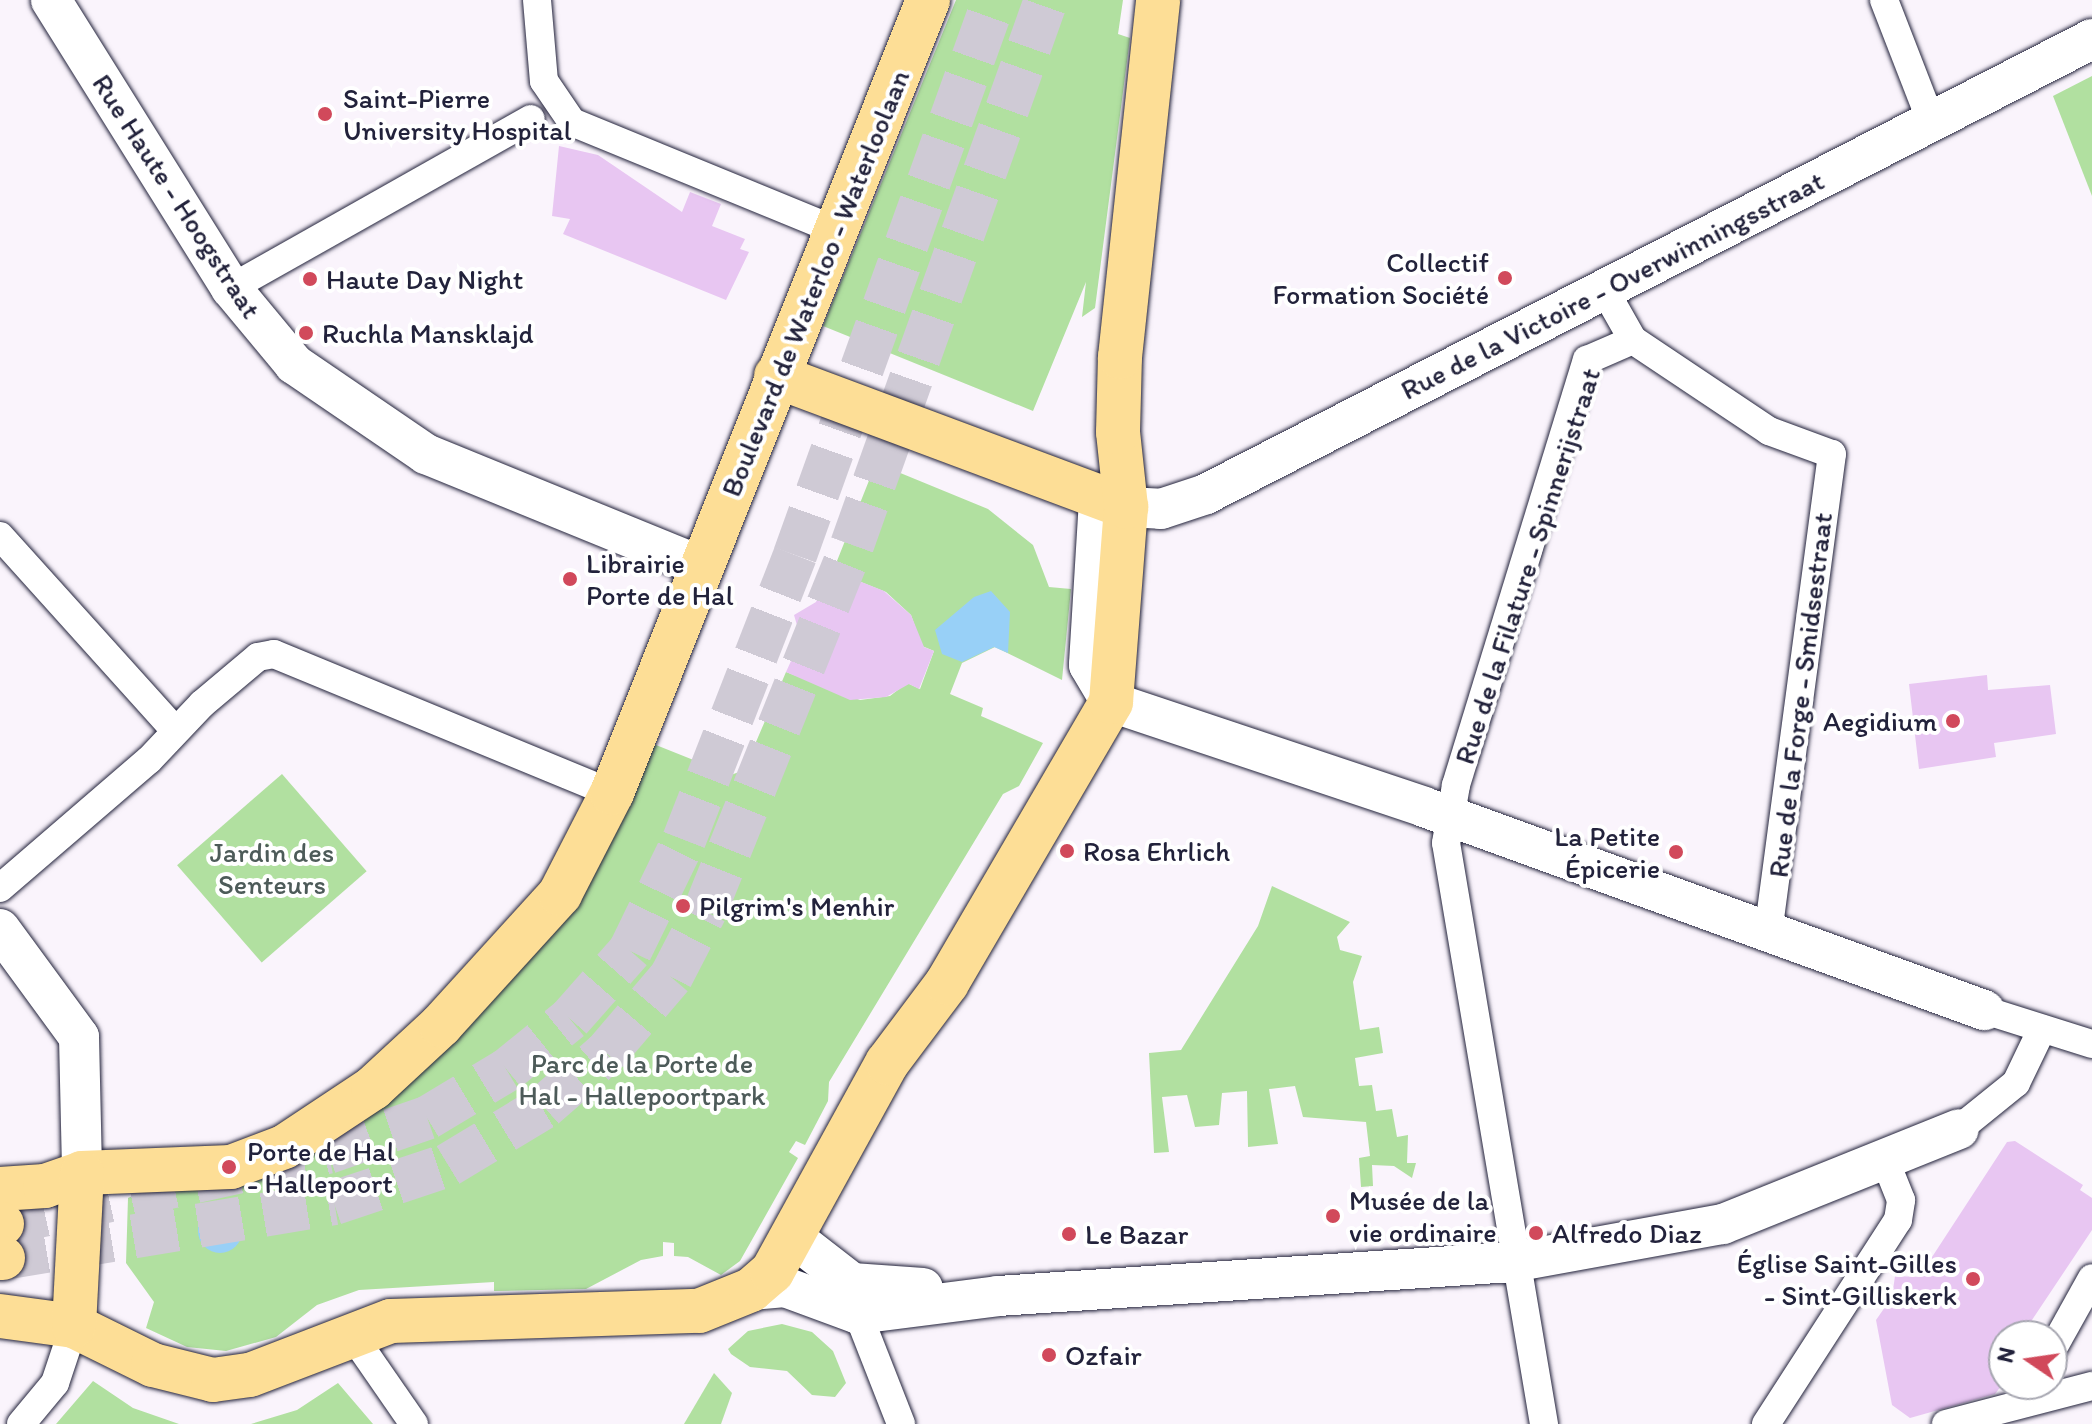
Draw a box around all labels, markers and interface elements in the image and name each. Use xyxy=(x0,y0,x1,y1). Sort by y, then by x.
street label: Boulevard de Waterloo - Waterloolaan xyxy=(714,65,916,501)
street label: Rue Haute - Hoogstraat xyxy=(85,67,269,325)
place label: Saint-Pierre University Hospital xyxy=(343,81,572,147)
marker: Saint-Pierre University Hospital xyxy=(314,103,336,125)
street label: Rue de la Victoire - Overwinningsstraat xyxy=(1395,164,1829,406)
place label: Collectif Formation Société xyxy=(1272,245,1489,311)
place label: Haute Day Night xyxy=(326,262,523,296)
marker: Collectif Formation Société xyxy=(1496,269,1514,287)
marker: Haute Day Night xyxy=(301,270,319,288)
place label: Ruchla Mansklajd xyxy=(322,316,533,350)
marker: Ruchla Mansklajd xyxy=(297,324,315,342)
street label: Rue de la Filature - Spinnerijstraat xyxy=(1447,364,1607,768)
street label: Rue de la Forge - Smidsestraat xyxy=(1761,511,1839,879)
place label: Librairie Porte de Hal xyxy=(586,546,734,612)
marker: Librairie Porte de Hal xyxy=(561,570,579,588)
place label: Aegidium xyxy=(1823,704,1937,738)
marker: Aegidium xyxy=(1944,712,1962,730)
place label: La Petite Épicerie xyxy=(1555,819,1660,885)
place label: Rosa Ehrlich xyxy=(1083,834,1230,868)
park label: Jardin des Senteurs xyxy=(210,835,334,901)
marker: Rosa Ehrlich xyxy=(1058,842,1076,860)
marker: La Petite Épicerie xyxy=(1667,843,1685,861)
place label: Pilgrim's Menhir xyxy=(699,889,894,923)
marker: Pilgrim's Menhir xyxy=(674,897,692,915)
park label: Parc de la Porte de Hal - Hallepoortpark xyxy=(518,1046,766,1112)
place label: Porte de Hal - Hallepoort xyxy=(247,1134,395,1200)
marker: Porte de Hal - Hallepoort xyxy=(218,1156,240,1178)
place label: Musée de la vie ordinaire xyxy=(1349,1183,1498,1249)
marker: Musée de la vie ordinaire xyxy=(1324,1207,1342,1225)
place label: Alfredo Diaz xyxy=(1552,1216,1701,1250)
place label: Le Bazar xyxy=(1085,1217,1189,1251)
marker: Alfredo Diaz xyxy=(1527,1224,1545,1242)
marker: Le Bazar xyxy=(1060,1225,1078,1243)
place label: Église Saint-Gilles - Sint-Gilliskerk xyxy=(1737,1246,1957,1312)
marker: Église Saint-Gilles - Sint-Gilliskerk xyxy=(1964,1270,1982,1288)
north arrow xyxy=(1988,1320,2068,1400)
place label: Ozfair xyxy=(1065,1338,1142,1372)
text: N xyxy=(1991,1345,2021,1365)
marker: Ozfair xyxy=(1040,1346,1058,1364)

